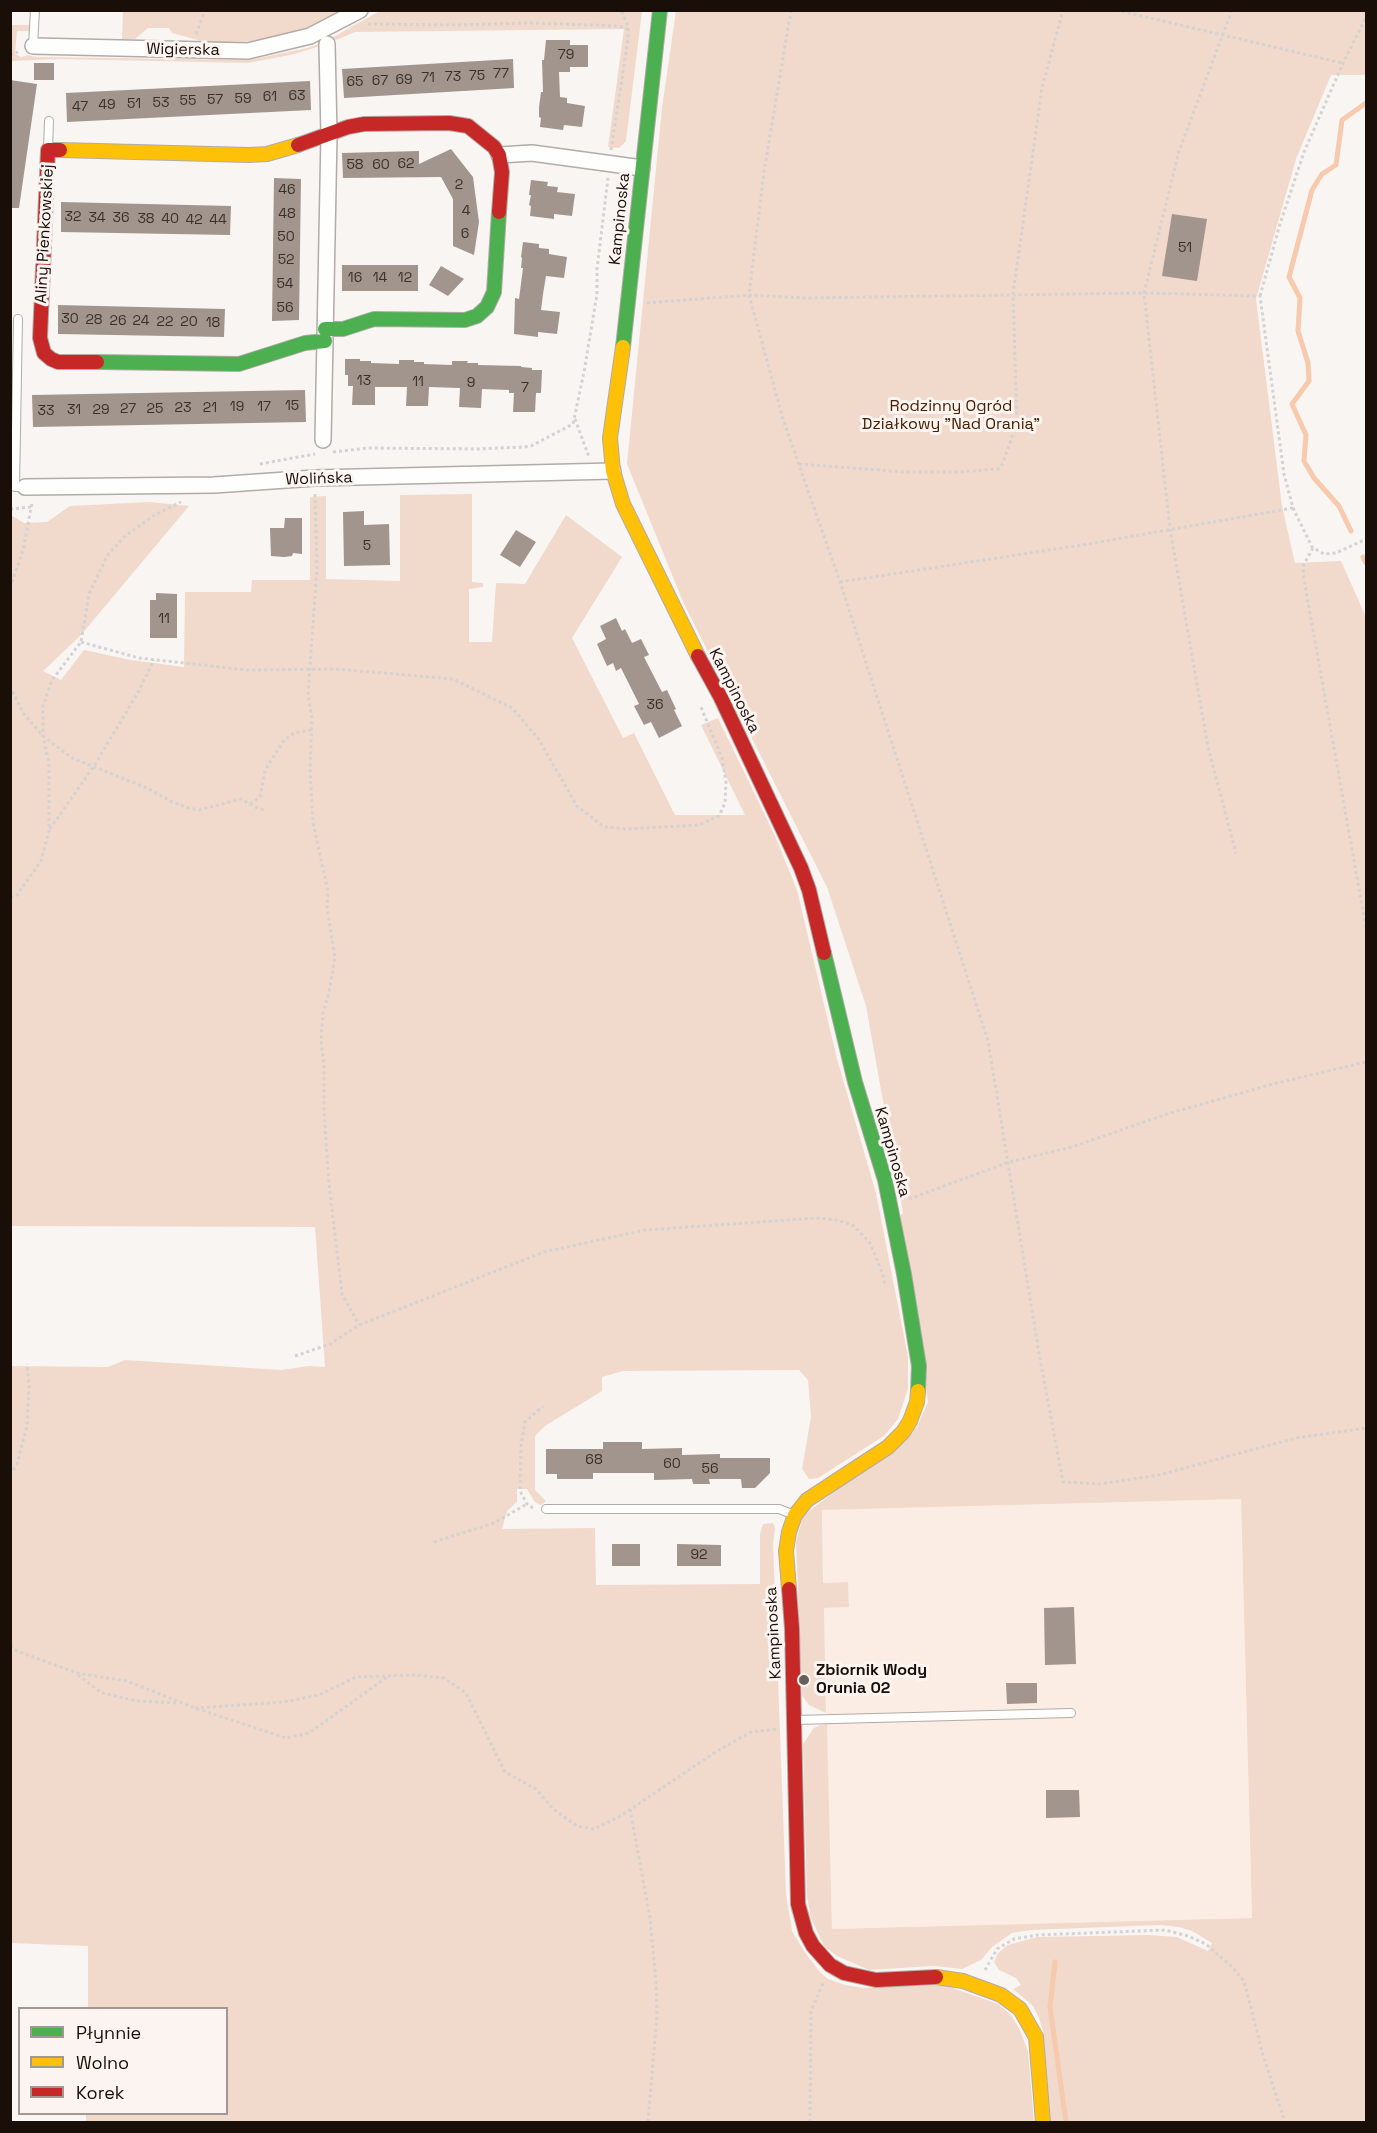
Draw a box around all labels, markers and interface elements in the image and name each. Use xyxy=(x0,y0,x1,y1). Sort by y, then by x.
street label: Wigierska xyxy=(146,40,220,60)
house number: 79 xyxy=(558,47,574,63)
house number: 77 xyxy=(493,66,509,82)
house number: 75 xyxy=(469,68,485,84)
house number: 73 xyxy=(445,69,461,85)
house number: 71 xyxy=(421,70,435,86)
house number: 69 xyxy=(395,72,413,88)
house number: 67 xyxy=(372,73,388,89)
house number: 65 xyxy=(347,74,363,90)
house number: 63 xyxy=(288,88,306,104)
house number: 61 xyxy=(263,89,277,105)
house number: 59 xyxy=(235,91,251,107)
house number: 57 xyxy=(207,92,223,108)
house number: 55 xyxy=(180,93,196,109)
house number: 53 xyxy=(153,95,169,111)
house number: 51 xyxy=(127,96,141,112)
house number: 49 xyxy=(98,97,116,113)
house number: 47 xyxy=(72,99,88,115)
house number: 62 xyxy=(398,156,414,172)
house number: 58 xyxy=(346,157,364,173)
house number: 60 xyxy=(372,157,390,173)
street label: Aliny Pienkowskiej xyxy=(32,164,58,304)
street label: Kampinoska xyxy=(606,172,634,266)
house number: 2 xyxy=(455,177,463,193)
house number: 46 xyxy=(278,182,296,198)
house number: 4 xyxy=(462,203,470,219)
house number: 48 xyxy=(278,206,296,222)
house number: 32 xyxy=(65,209,81,225)
house number: 34 xyxy=(88,210,106,226)
house number: 36 xyxy=(112,210,130,226)
house number: 38 xyxy=(137,211,155,227)
house number: 40 xyxy=(161,211,179,227)
house number: 42 xyxy=(185,212,203,228)
house number: 44 xyxy=(209,212,227,228)
house number: 6 xyxy=(461,226,469,242)
house number: 50 xyxy=(277,229,295,245)
house number: 51 xyxy=(1178,240,1192,256)
house number: 52 xyxy=(278,252,294,268)
house number: 16 xyxy=(348,270,362,286)
house number: 14 xyxy=(373,270,387,286)
house number: 12 xyxy=(398,270,412,286)
house number: 54 xyxy=(276,276,294,292)
house number: 56 xyxy=(277,300,293,316)
house number: 30 xyxy=(61,311,79,327)
house number: 28 xyxy=(85,312,103,328)
house number: 26 xyxy=(109,313,127,329)
house number: 24 xyxy=(133,313,149,329)
house number: 22 xyxy=(157,314,173,330)
house number: 20 xyxy=(180,314,198,330)
house number: 18 xyxy=(206,315,220,331)
house number: 13 xyxy=(357,373,371,389)
house number: 11 xyxy=(412,374,424,390)
house number: 9 xyxy=(467,375,475,391)
house number: 7 xyxy=(521,380,529,396)
park label: Rodzinny Ogród Działkowy "Nad Oranią" xyxy=(862,397,1040,435)
house number: 15 xyxy=(285,398,299,414)
house number: 19 xyxy=(230,399,244,415)
house number: 17 xyxy=(257,399,271,415)
house number: 23 xyxy=(175,400,191,416)
house number: 21 xyxy=(203,400,217,416)
house number: 27 xyxy=(120,401,136,417)
house number: 25 xyxy=(147,401,163,417)
house number: 31 xyxy=(67,402,81,418)
house number: 29 xyxy=(93,402,109,418)
house number: 33 xyxy=(38,403,54,419)
street label: Wolińska xyxy=(285,468,353,490)
house number: 5 xyxy=(363,538,371,554)
house number: 11 xyxy=(158,611,170,627)
street label: Kampinoska xyxy=(704,645,764,737)
house number: 36 xyxy=(646,697,664,713)
street label: Kampinoska xyxy=(870,1105,914,1199)
house number: 68 xyxy=(585,1452,603,1468)
house number: 60 xyxy=(663,1456,681,1472)
house number: 56 xyxy=(702,1461,718,1477)
house number: 92 xyxy=(690,1547,708,1563)
street label: Kampinoska xyxy=(762,1586,786,1680)
place label: Zbiornik Wody Orunia 02 xyxy=(816,1661,927,1699)
marker: Zbiornik Wody Orunia 02 xyxy=(797,1673,811,1687)
legend xyxy=(18,2007,228,2115)
text: Płynnie xyxy=(76,2021,141,2044)
text: Wolno xyxy=(76,2051,129,2074)
text: Korek xyxy=(76,2081,125,2104)

